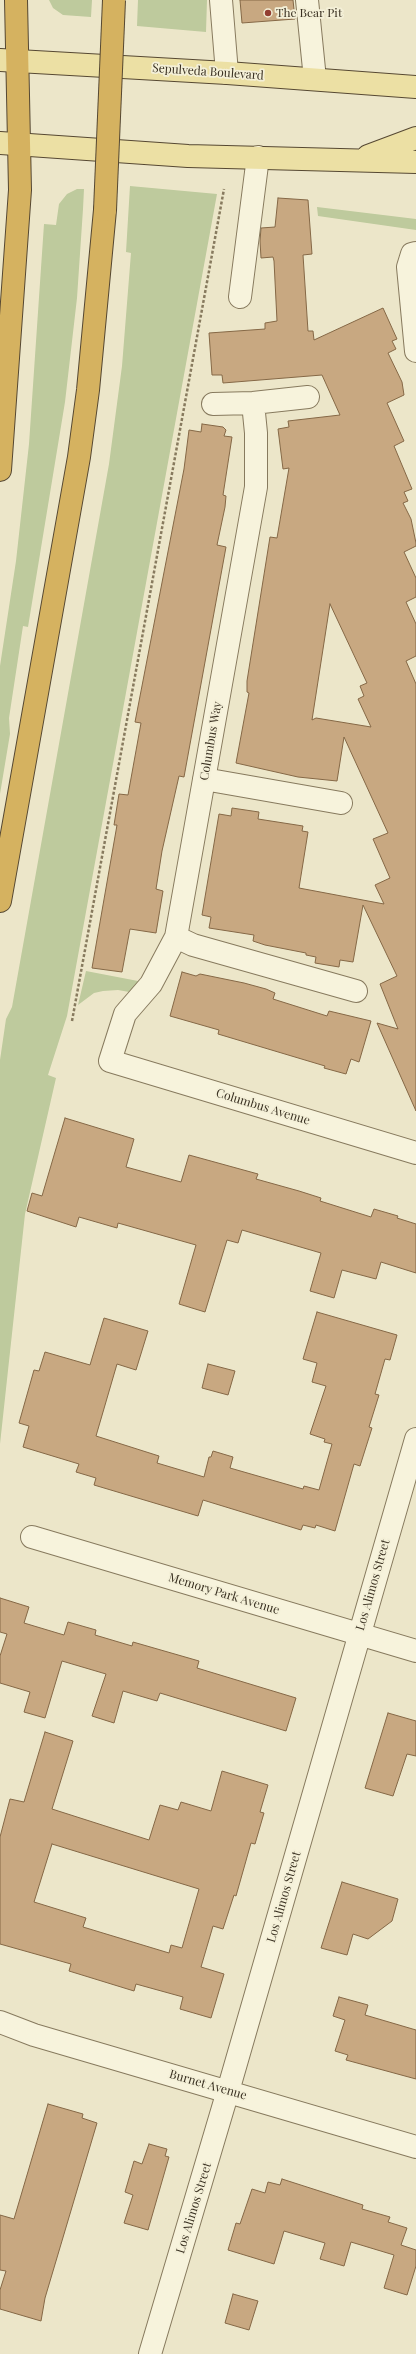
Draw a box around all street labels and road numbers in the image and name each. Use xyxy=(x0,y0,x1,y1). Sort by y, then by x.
street label: Sepulveda Boulevard xyxy=(152,61,264,83)
street label: Columbus Way xyxy=(197,700,225,782)
street label: Columbus Avenue xyxy=(214,1086,312,1128)
street label: Los Alimos Street xyxy=(353,1538,393,1632)
street label: Memory Park Avenue xyxy=(167,1570,281,1618)
street label: Los Alimos Street xyxy=(264,1850,304,1944)
street label: Burnet Avenue xyxy=(168,2067,248,2103)
street label: Los Alimos Street xyxy=(173,2161,215,2255)

